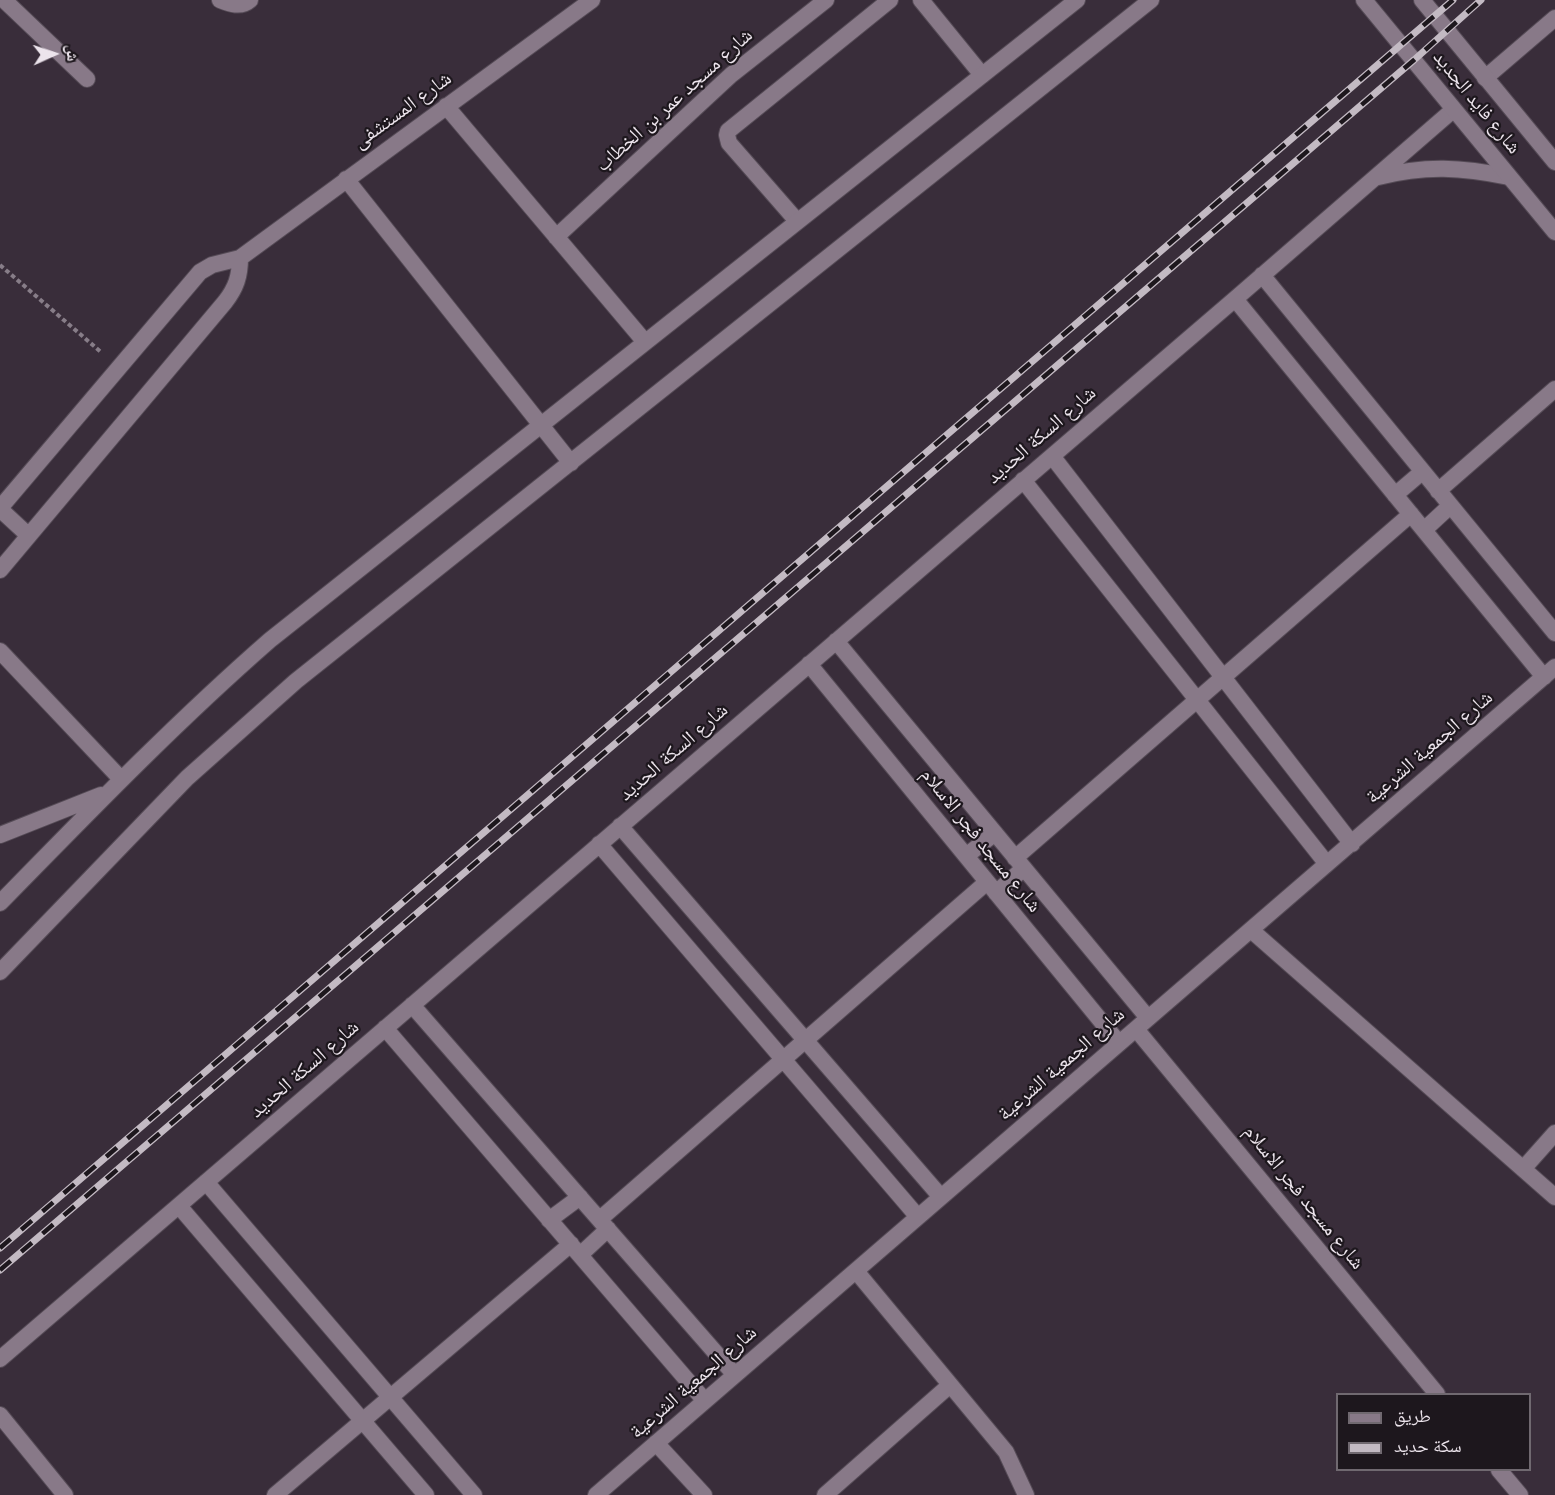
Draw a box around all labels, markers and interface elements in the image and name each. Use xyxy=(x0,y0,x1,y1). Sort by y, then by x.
north arrow xyxy=(24,24,84,84)
street label: شارع مسجد عمر بن الخطاب xyxy=(592,24,758,178)
text: ش xyxy=(61,44,83,62)
street label: شارع فايد الجديد xyxy=(1427,46,1525,160)
street label: شارع المستشفى xyxy=(349,67,457,155)
street label: شارع السكة الحديد xyxy=(982,382,1102,490)
street label: شارع الجمعية الشرعية xyxy=(1362,686,1498,810)
street label: شارع السكة الحديد xyxy=(614,699,734,807)
street label: شارع مسجد فجر الاسلام xyxy=(914,764,1046,918)
street label: شارع الجمعية الشرعية xyxy=(994,1003,1130,1127)
street label: شارع السكة الحديد xyxy=(245,1016,365,1124)
street label: شارع مسجد فجر الاسلام xyxy=(1237,1121,1369,1275)
street label: شارع الجمعية الشرعية xyxy=(626,1321,762,1445)
legend xyxy=(1336,1393,1531,1471)
text: طريق xyxy=(1394,1404,1431,1428)
text: سكة حديد xyxy=(1394,1434,1462,1458)

